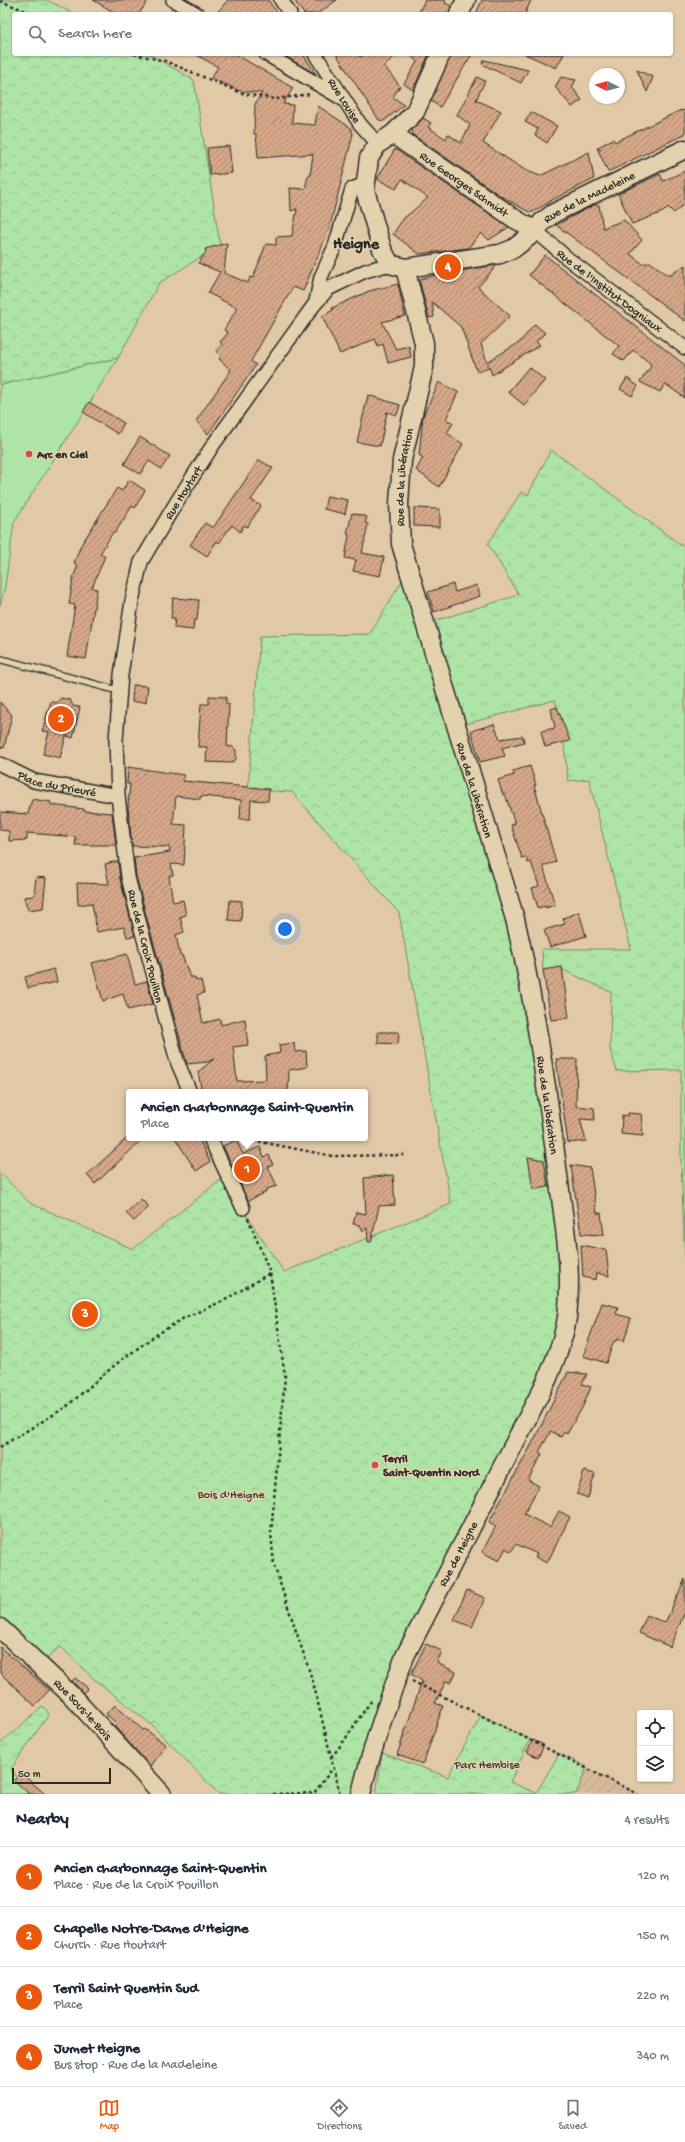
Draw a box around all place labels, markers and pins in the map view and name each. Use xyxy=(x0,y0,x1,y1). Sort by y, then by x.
pin: 4 xyxy=(435,252,461,282)
marker: Arc en Ciel xyxy=(24,449,34,459)
place label: Arc en Ciel xyxy=(36,449,88,463)
pin: 2 xyxy=(48,704,74,734)
pin: 1 xyxy=(234,1154,260,1184)
pin: 3 xyxy=(72,1299,98,1329)
place label: Terril Saint-Quentin Nord xyxy=(382,1453,481,1481)
marker: Terril Saint-Quentin Nord xyxy=(370,1460,380,1470)

